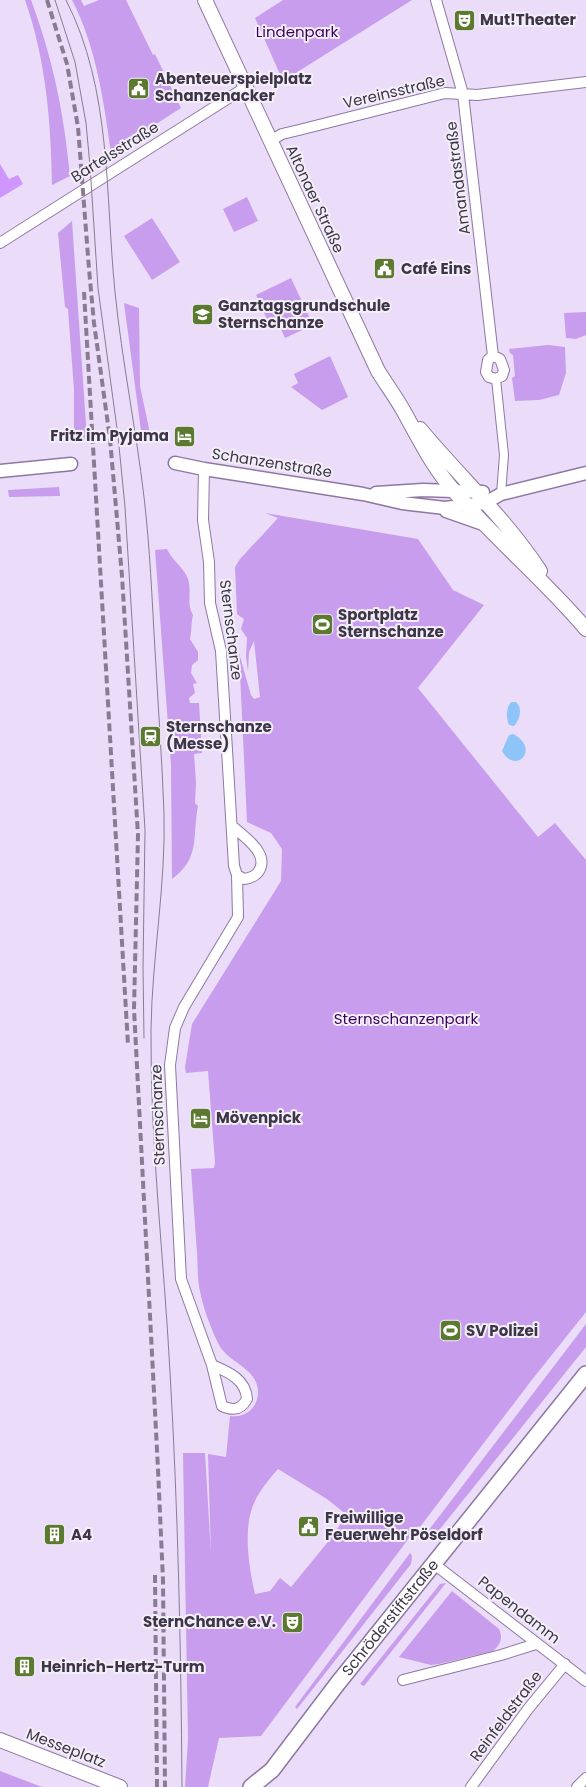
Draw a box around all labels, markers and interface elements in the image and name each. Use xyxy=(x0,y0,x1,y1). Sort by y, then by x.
theatre icon: Mut!Theater xyxy=(452,8,476,32)
place label: Mut!Theater xyxy=(480,9,577,30)
park label: Lindenpark xyxy=(256,21,338,42)
place label: Abenteuerspielplatz Schanzenacker xyxy=(155,68,312,106)
street label: Vereinsstraße xyxy=(341,70,447,113)
public building icon: Abenteuerspielplatz Schanzenacker xyxy=(127,76,151,100)
street label: Bartelsstraße xyxy=(67,116,163,187)
street label: Amandastraße xyxy=(440,120,475,236)
street label: Altonaer Straße xyxy=(281,141,350,256)
public building icon: Café Eins xyxy=(373,257,397,281)
place label: Café Eins xyxy=(401,258,471,279)
place label: Ganztagsgrundschule Sternschanze xyxy=(218,295,390,333)
school or university icon: Ganztagsgrundschule Sternschanze xyxy=(190,303,214,327)
hotel icon: Fritz im Pyjama xyxy=(173,424,197,448)
place label: Fritz im Pyjama xyxy=(50,425,169,446)
street label: Schanzenstraße xyxy=(210,443,334,482)
street label: Sternschanze xyxy=(215,578,248,681)
place label: Sportplatz Sternschanze xyxy=(338,604,444,642)
sports icon: Sportplatz Sternschanze xyxy=(310,612,334,636)
place label: Sternschanze (Messe) xyxy=(166,716,272,754)
station icon: Sternschanze (Messe) xyxy=(138,724,162,748)
park label: Sternschanzenpark xyxy=(334,1008,478,1029)
street label: Sternschanze xyxy=(145,1064,170,1166)
hotel icon: Mövenpick xyxy=(188,1106,212,1130)
place label: Mövenpick xyxy=(216,1107,302,1128)
sports icon: SV Polizei xyxy=(438,1319,462,1343)
place label: SV Polizei xyxy=(466,1320,538,1341)
place label: Freiwillige Feuerwehr Pöseldorf xyxy=(325,1507,483,1545)
public building icon: Freiwillige Feuerwehr Pöseldorf xyxy=(297,1515,321,1539)
building icon: A4 xyxy=(43,1523,67,1547)
place label: A4 xyxy=(71,1524,92,1545)
street label: Schröderstiftstraße xyxy=(337,1555,443,1680)
street label: Papendamm xyxy=(474,1571,565,1648)
theatre icon: SternChance e.V. xyxy=(280,1610,304,1634)
place label: SternChance e.V. xyxy=(143,1611,276,1632)
building icon: Heinrich-Hertz-Turm xyxy=(13,1655,37,1679)
place label: Heinrich-Hertz-Turm xyxy=(41,1656,205,1677)
street label: Reinfeldstraße xyxy=(465,1666,547,1765)
street label: Messeplatz xyxy=(23,1723,109,1772)

